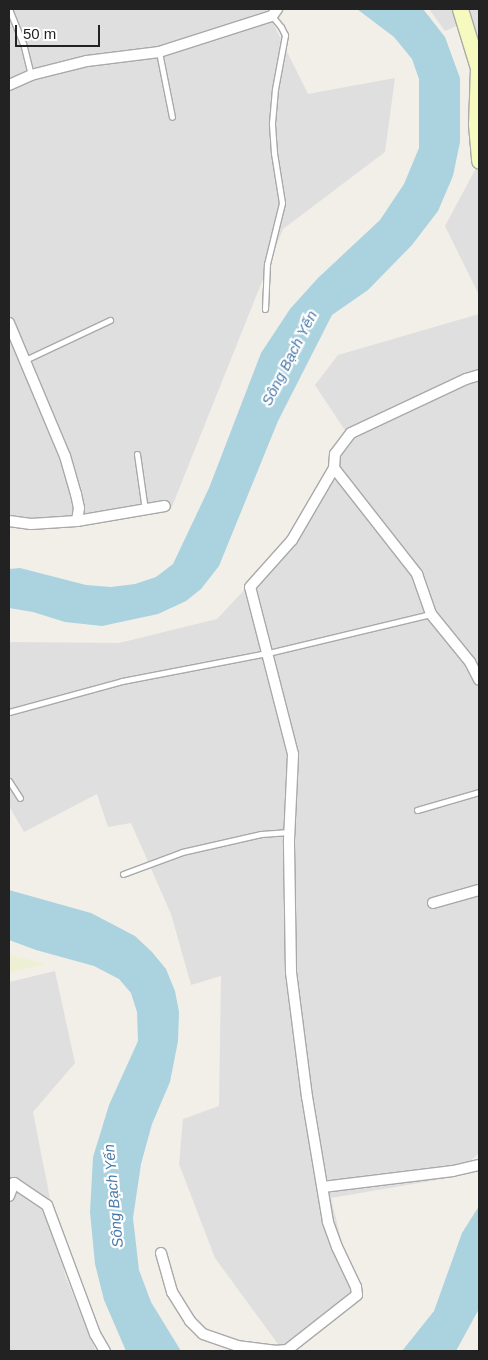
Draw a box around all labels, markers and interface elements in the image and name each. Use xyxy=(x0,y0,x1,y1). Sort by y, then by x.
scale bar xyxy=(18,15,102,47)
text: 50 m xyxy=(23,25,56,42)
water label: Sông Bạch Yến xyxy=(257,307,321,409)
water label: Sông Bạch Yến xyxy=(99,1143,127,1249)

